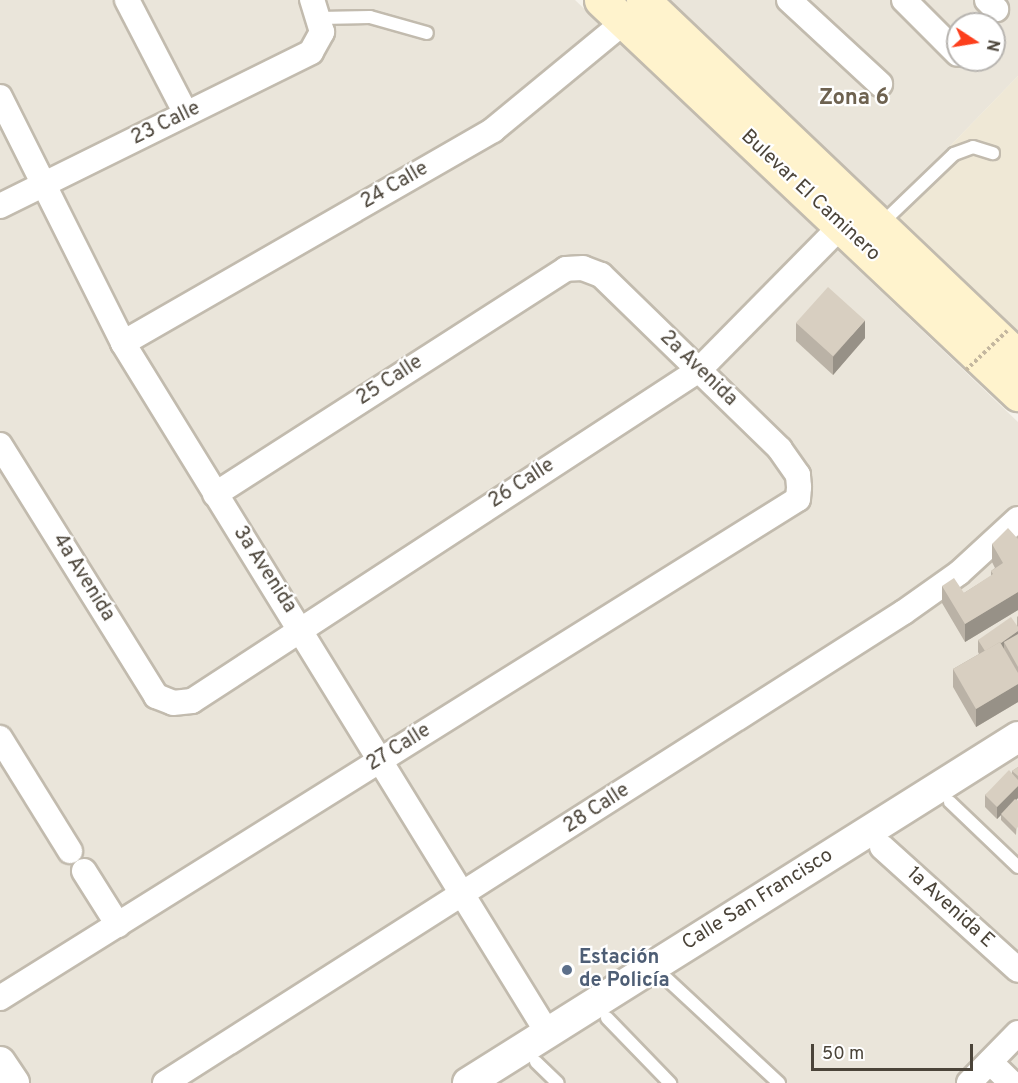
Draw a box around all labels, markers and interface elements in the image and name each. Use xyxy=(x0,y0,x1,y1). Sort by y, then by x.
north arrow xyxy=(946,12,1006,72)
text: N xyxy=(981,38,1003,53)
district label: Zona 6 xyxy=(819,86,889,112)
street label: 23 Calle xyxy=(128,97,204,151)
street label: Bulevar El Caminero xyxy=(735,125,885,267)
street label: 24 Calle xyxy=(357,157,433,215)
street label: 2a Avenida xyxy=(654,326,742,412)
street label: 25 Calle xyxy=(352,351,428,411)
street label: 26 Calle xyxy=(485,454,559,514)
street label: 3a Avenida xyxy=(227,522,301,618)
street label: 4a Avenida xyxy=(46,529,120,627)
street label: 27 Calle xyxy=(362,719,436,777)
street label: 28 Calle xyxy=(559,779,635,839)
street label: Calle San Francisco xyxy=(678,844,838,956)
street label: 1a Avenida E xyxy=(901,862,999,954)
place label: Estación de Policía xyxy=(579,946,670,993)
marker: Estación de Policía xyxy=(560,963,574,977)
scale bar xyxy=(814,1032,976,1070)
text: 50 m xyxy=(822,1043,864,1066)

